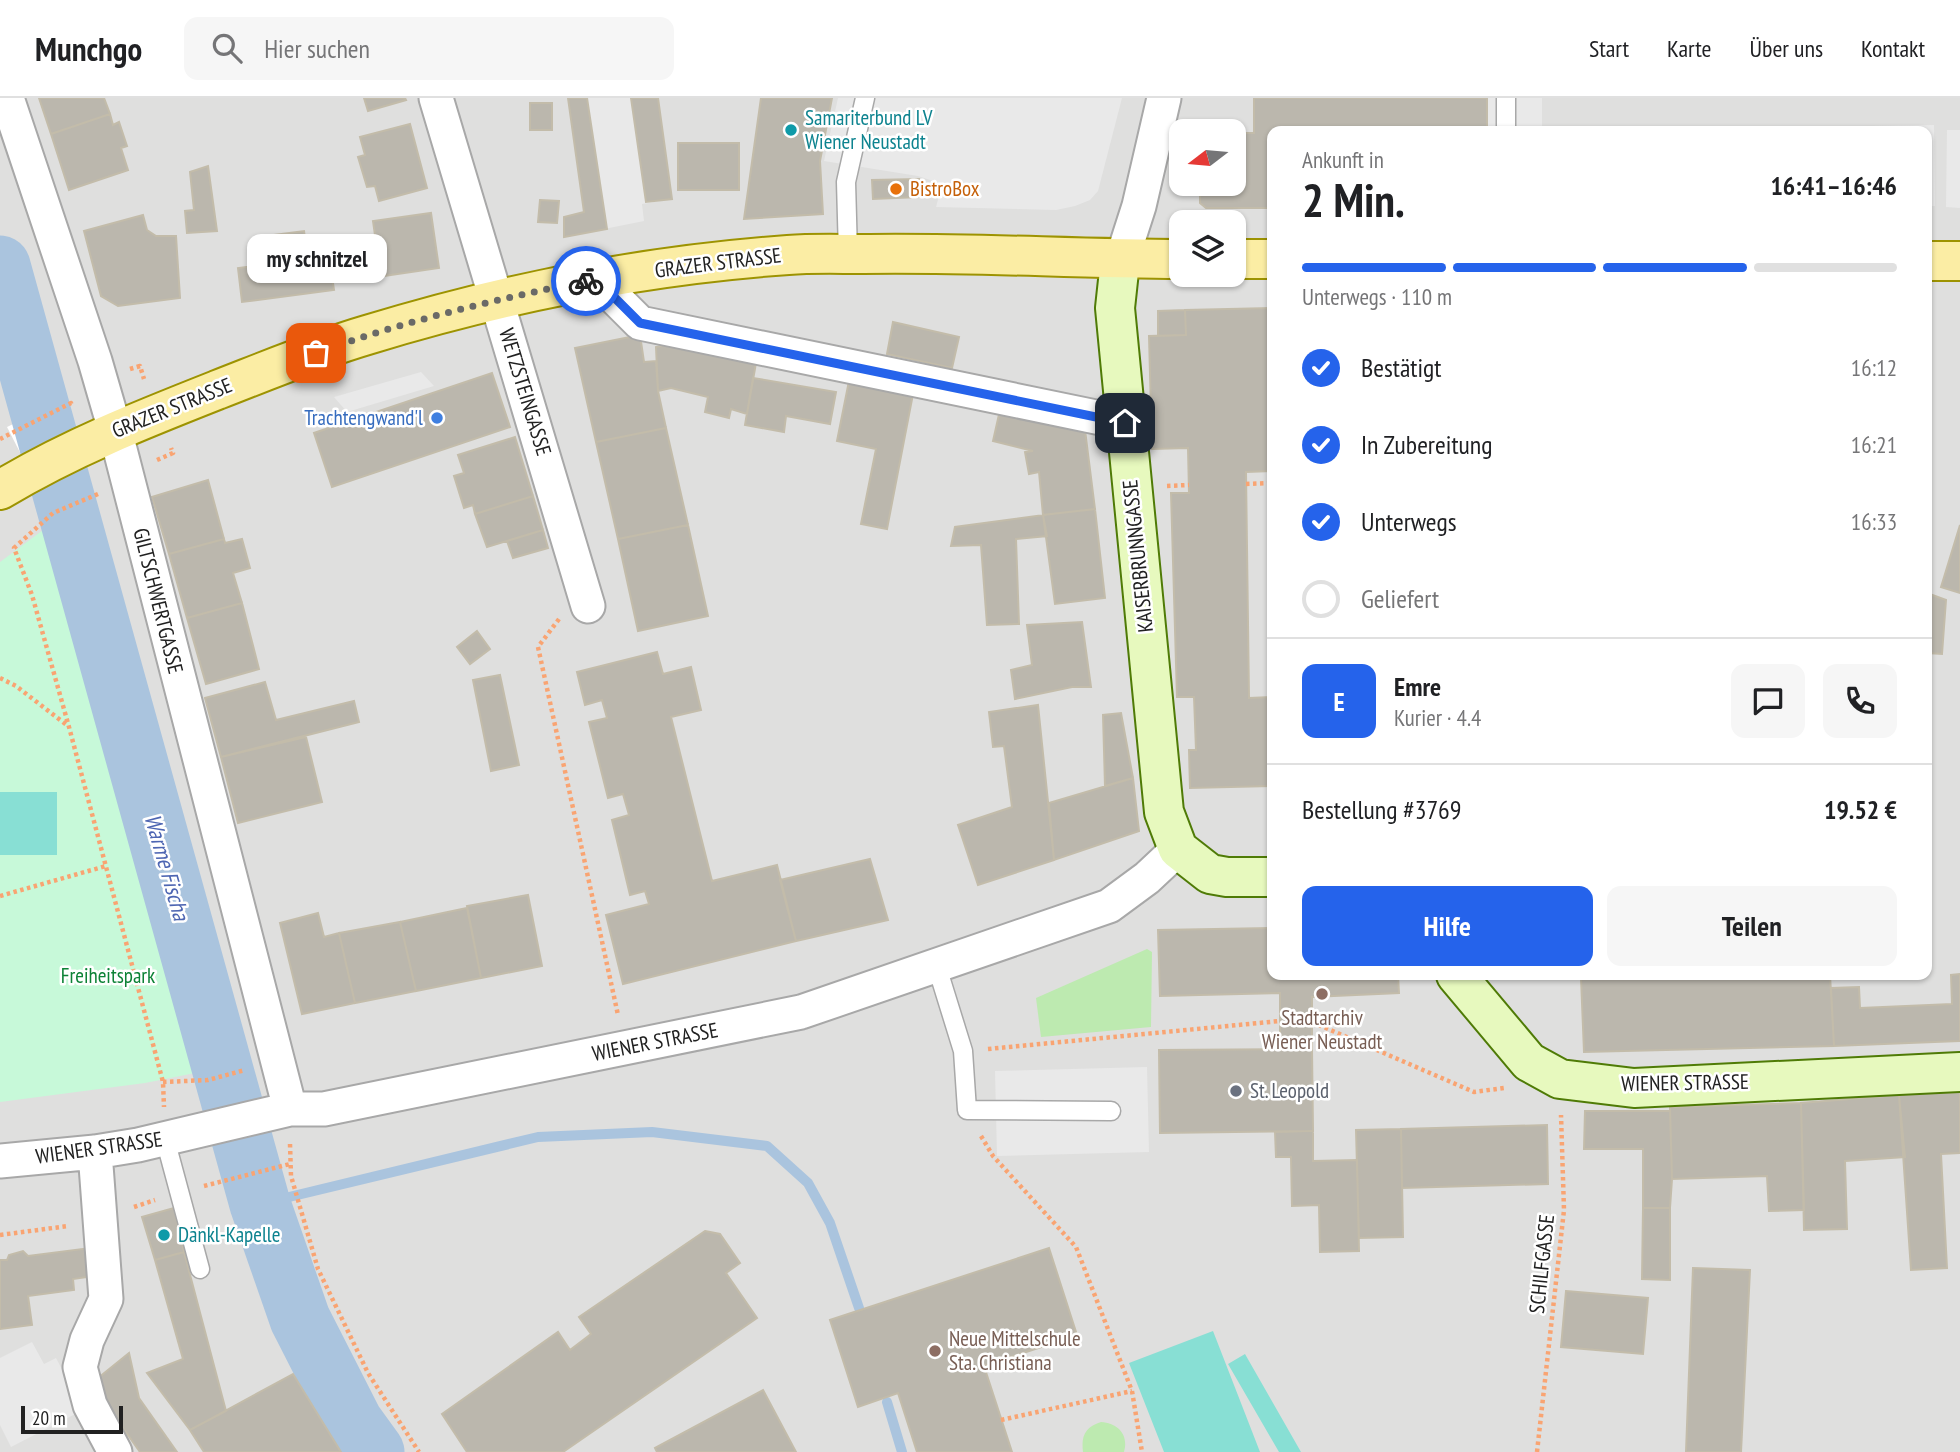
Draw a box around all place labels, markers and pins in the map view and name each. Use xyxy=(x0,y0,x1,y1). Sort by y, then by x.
place label: Samariterbund LV Wiener Neustadt xyxy=(805,104,933,155)
marker: Samariterbund LV Wiener Neustadt xyxy=(783,122,799,138)
place label: BistroBox xyxy=(910,175,980,202)
marker: BistroBox xyxy=(888,181,904,197)
callout: my schnitzel xyxy=(246,234,386,283)
pin xyxy=(286,323,346,383)
pin xyxy=(1095,393,1155,453)
place label: Trachtengwand'l xyxy=(304,404,423,431)
marker: Trachtengwand'l xyxy=(429,410,445,426)
marker: Stadtarchiv Wiener Neustadt xyxy=(1314,986,1330,1002)
place label: Stadtarchiv Wiener Neustadt xyxy=(1262,1004,1383,1055)
place label: St. Leopold xyxy=(1250,1077,1329,1104)
marker: St. Leopold xyxy=(1228,1083,1244,1099)
place label: Dänkl-Kapelle xyxy=(178,1221,280,1248)
marker: Dänkl-Kapelle xyxy=(156,1227,172,1243)
place label: Neue Mittelschule Sta. Christiana xyxy=(949,1325,1081,1376)
marker: Neue Mittelschule Sta. Christiana xyxy=(927,1343,943,1359)

